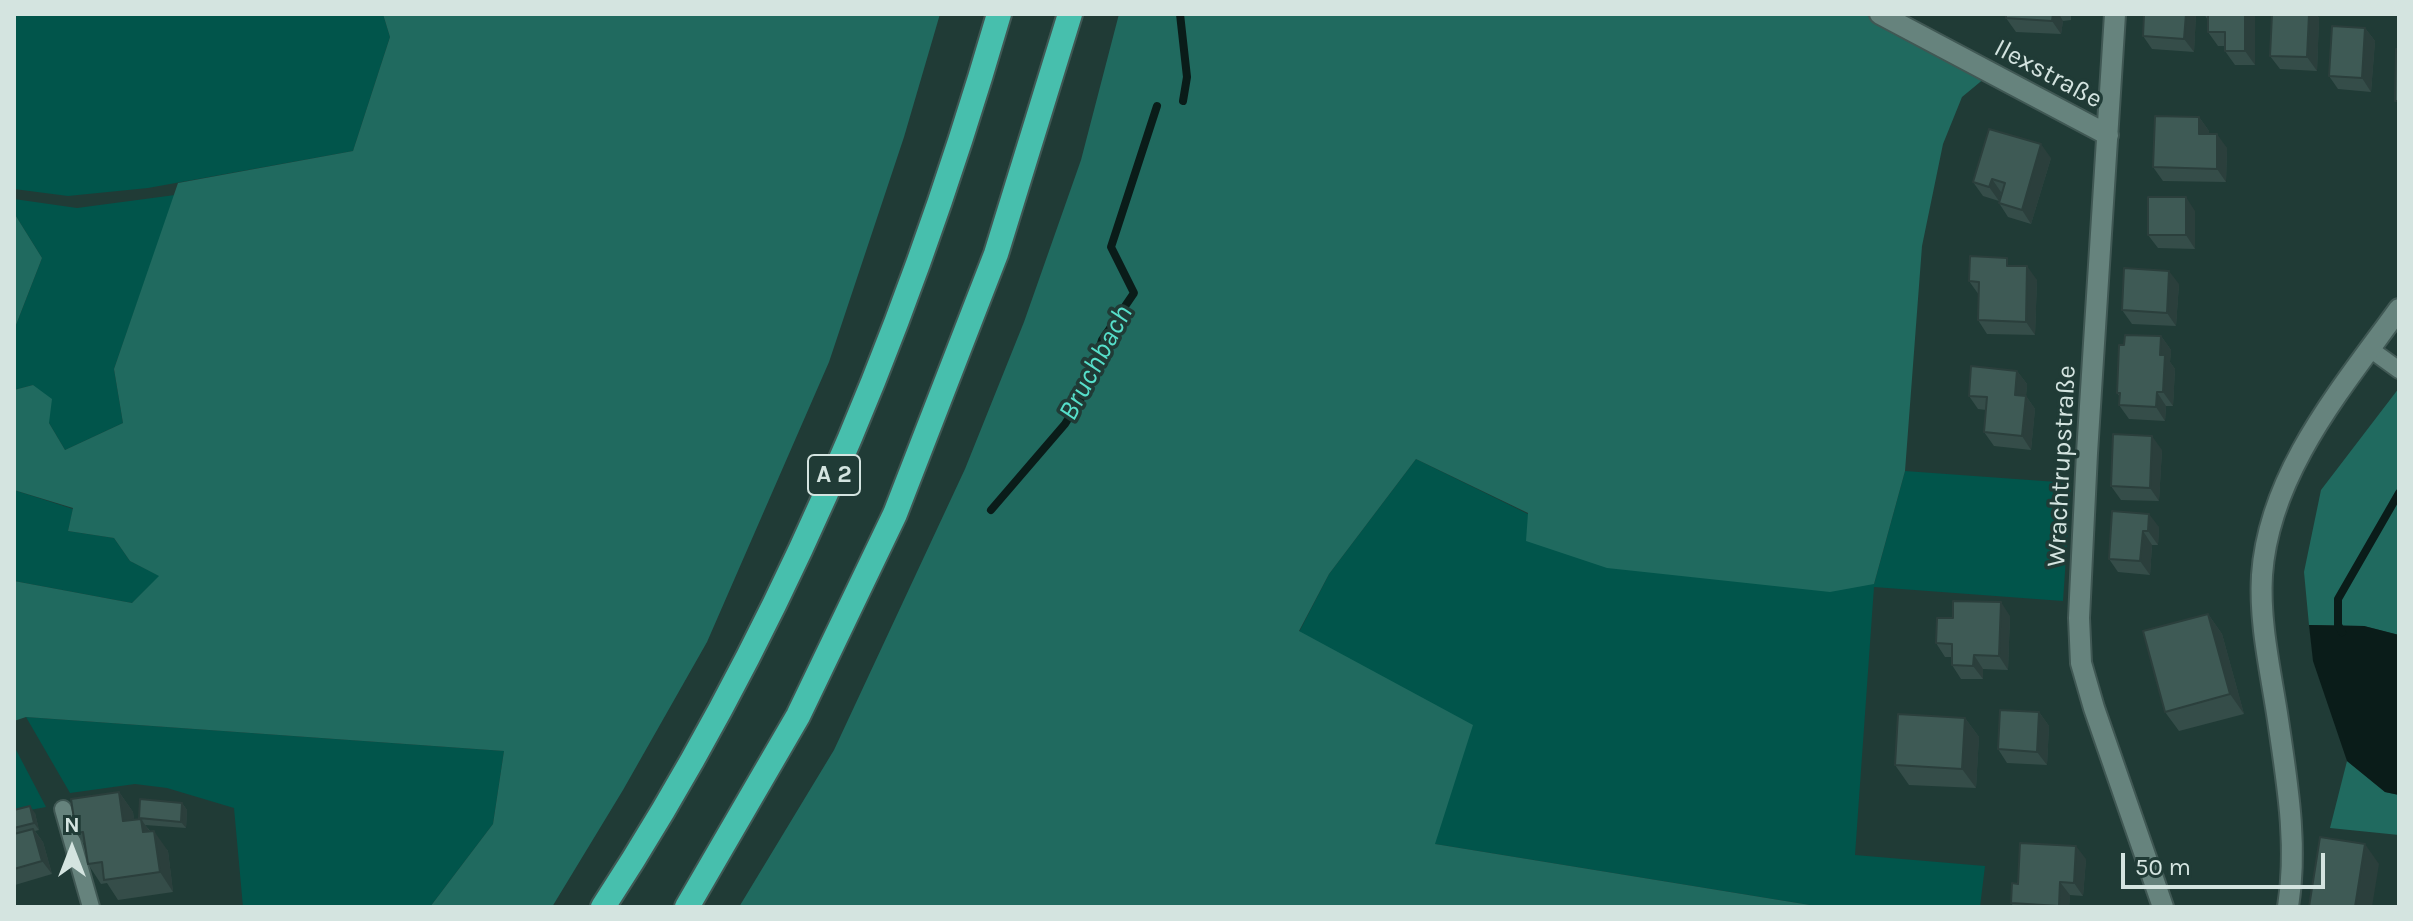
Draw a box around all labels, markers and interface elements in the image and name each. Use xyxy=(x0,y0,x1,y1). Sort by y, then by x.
street label: Ilexstraße xyxy=(1989,33,2107,115)
water label: Bruchbach xyxy=(1052,300,1140,426)
street label: Wrachtrupstraße xyxy=(2041,364,2083,568)
road number: A 2 xyxy=(808,455,860,495)
north arrow xyxy=(32,809,112,889)
text: N xyxy=(64,812,80,838)
scale bar xyxy=(2125,837,2329,887)
text: 50 m xyxy=(2135,853,2191,881)

